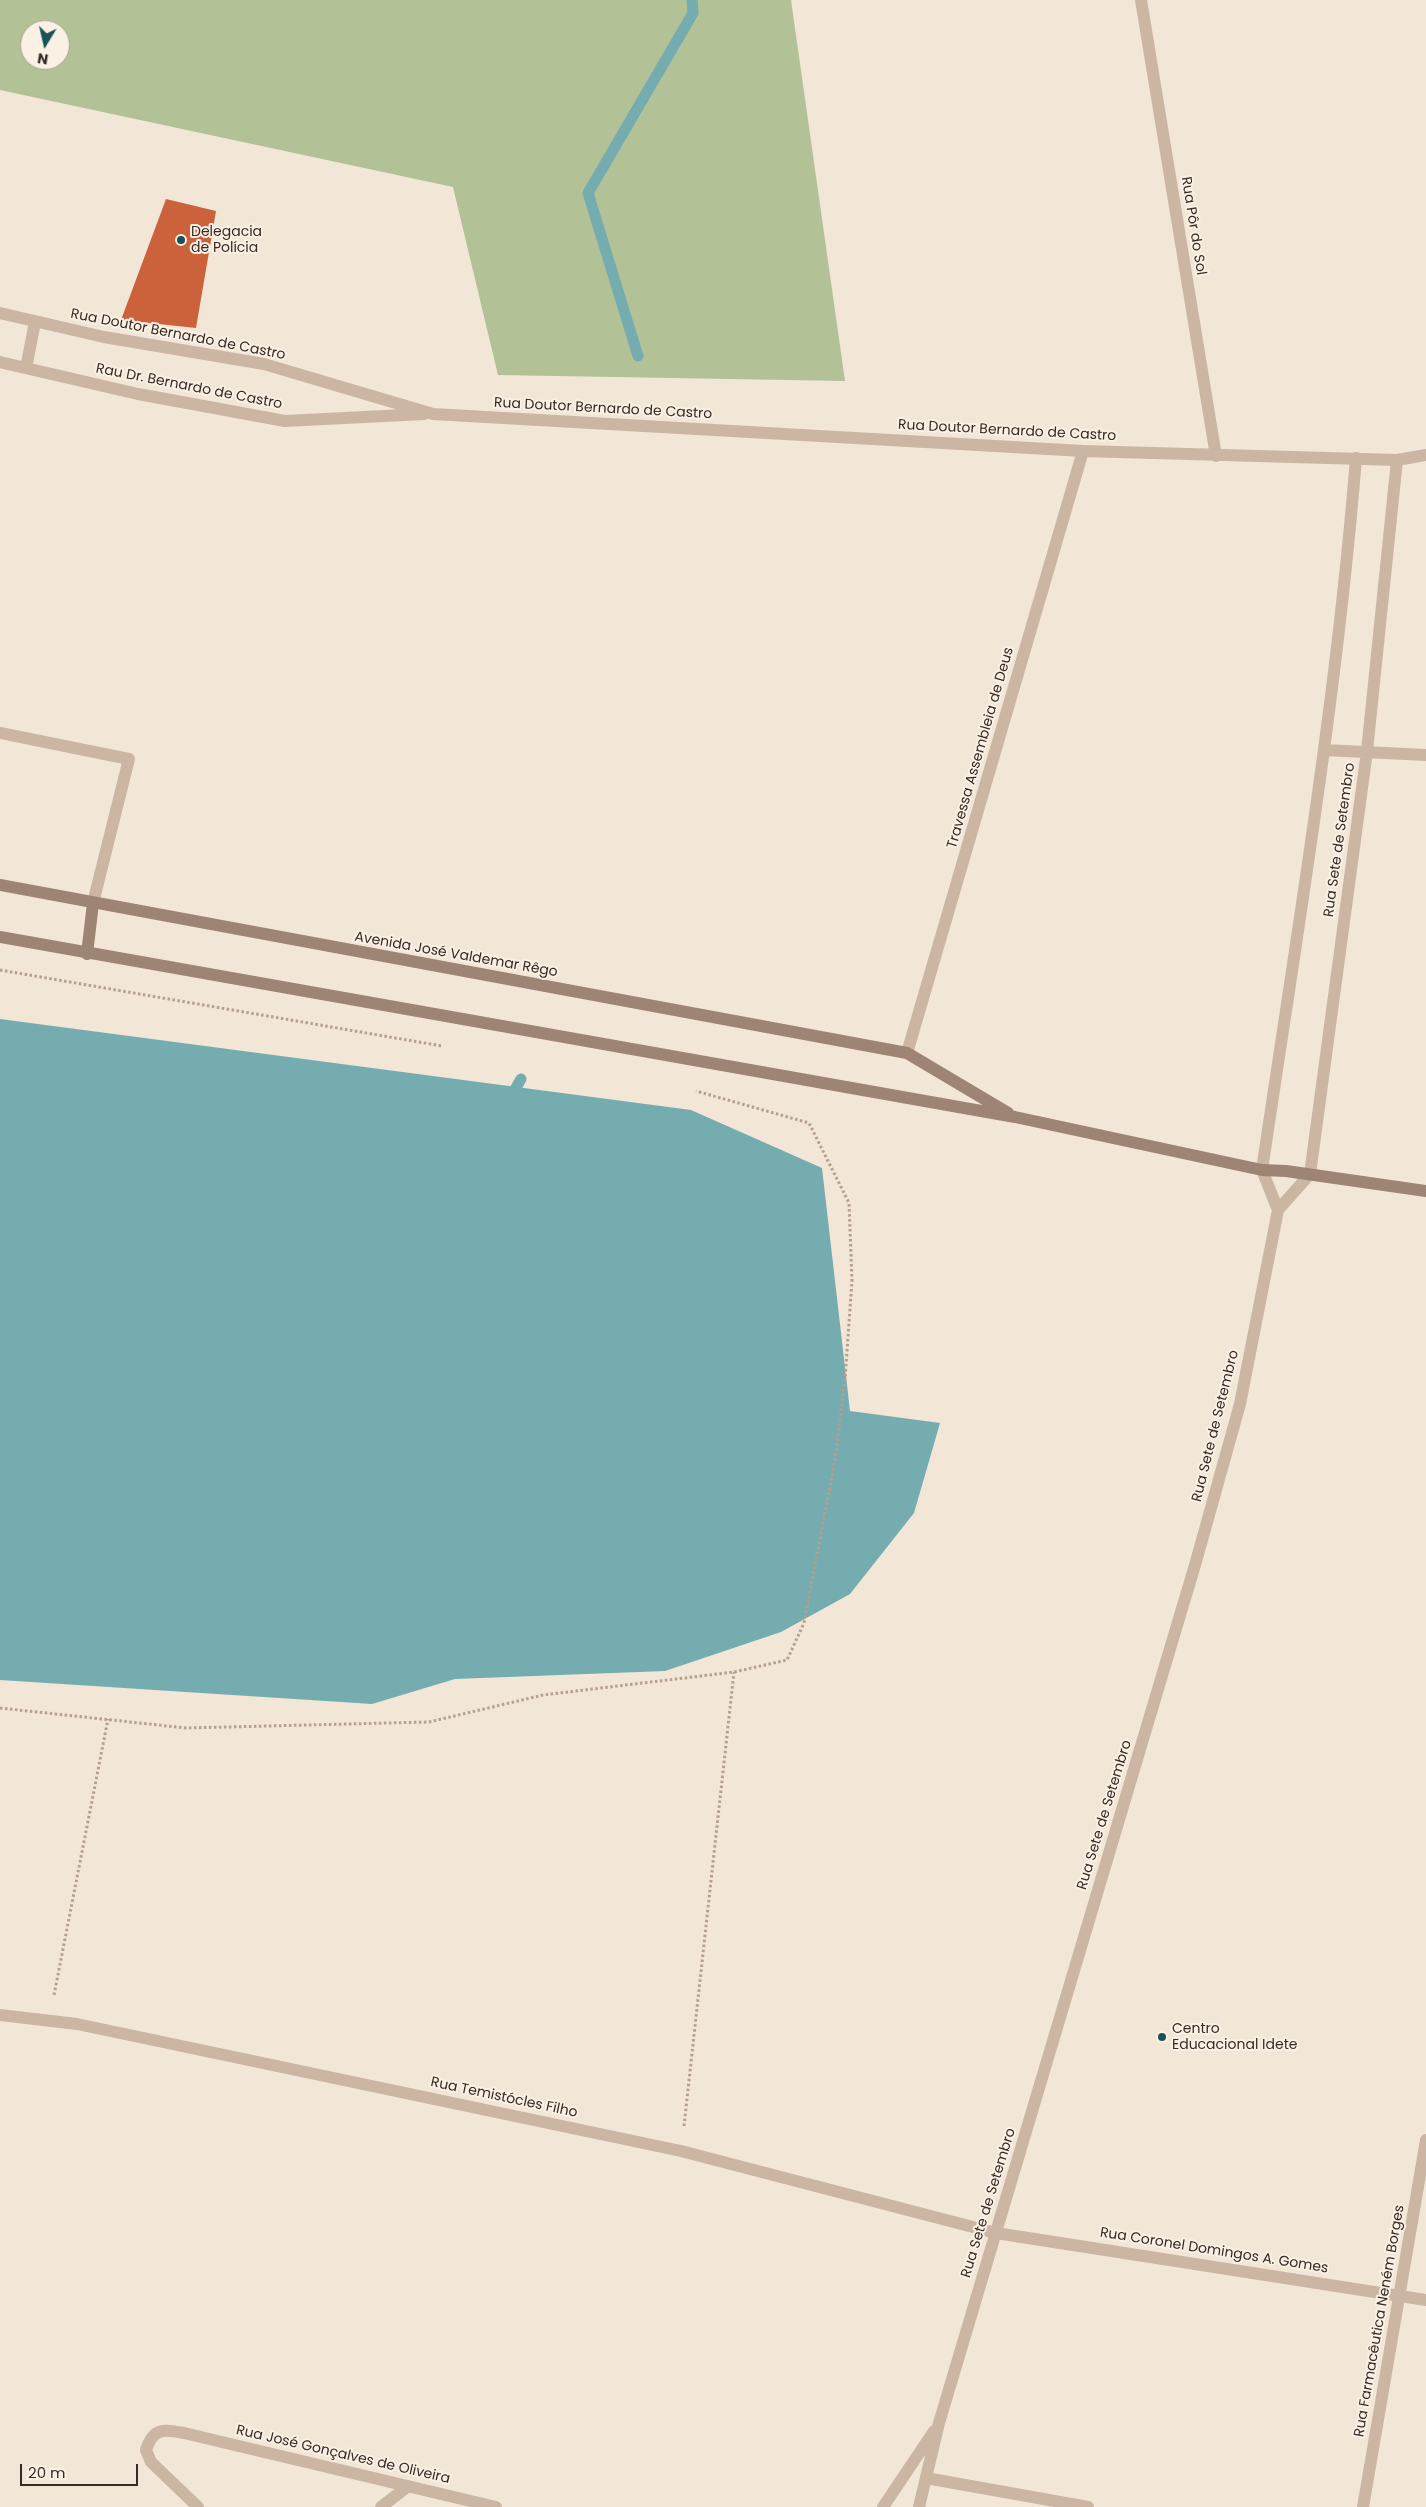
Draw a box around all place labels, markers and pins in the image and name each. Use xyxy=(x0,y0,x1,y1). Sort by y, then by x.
place label: Delegacia de Polícia xyxy=(191,224,262,256)
marker: Delegacia de Polícia xyxy=(175,234,187,246)
place label: Centro Educacional Idete xyxy=(1172,2021,1297,2054)
marker: Centro Educacional Idete xyxy=(1156,2031,1168,2043)

